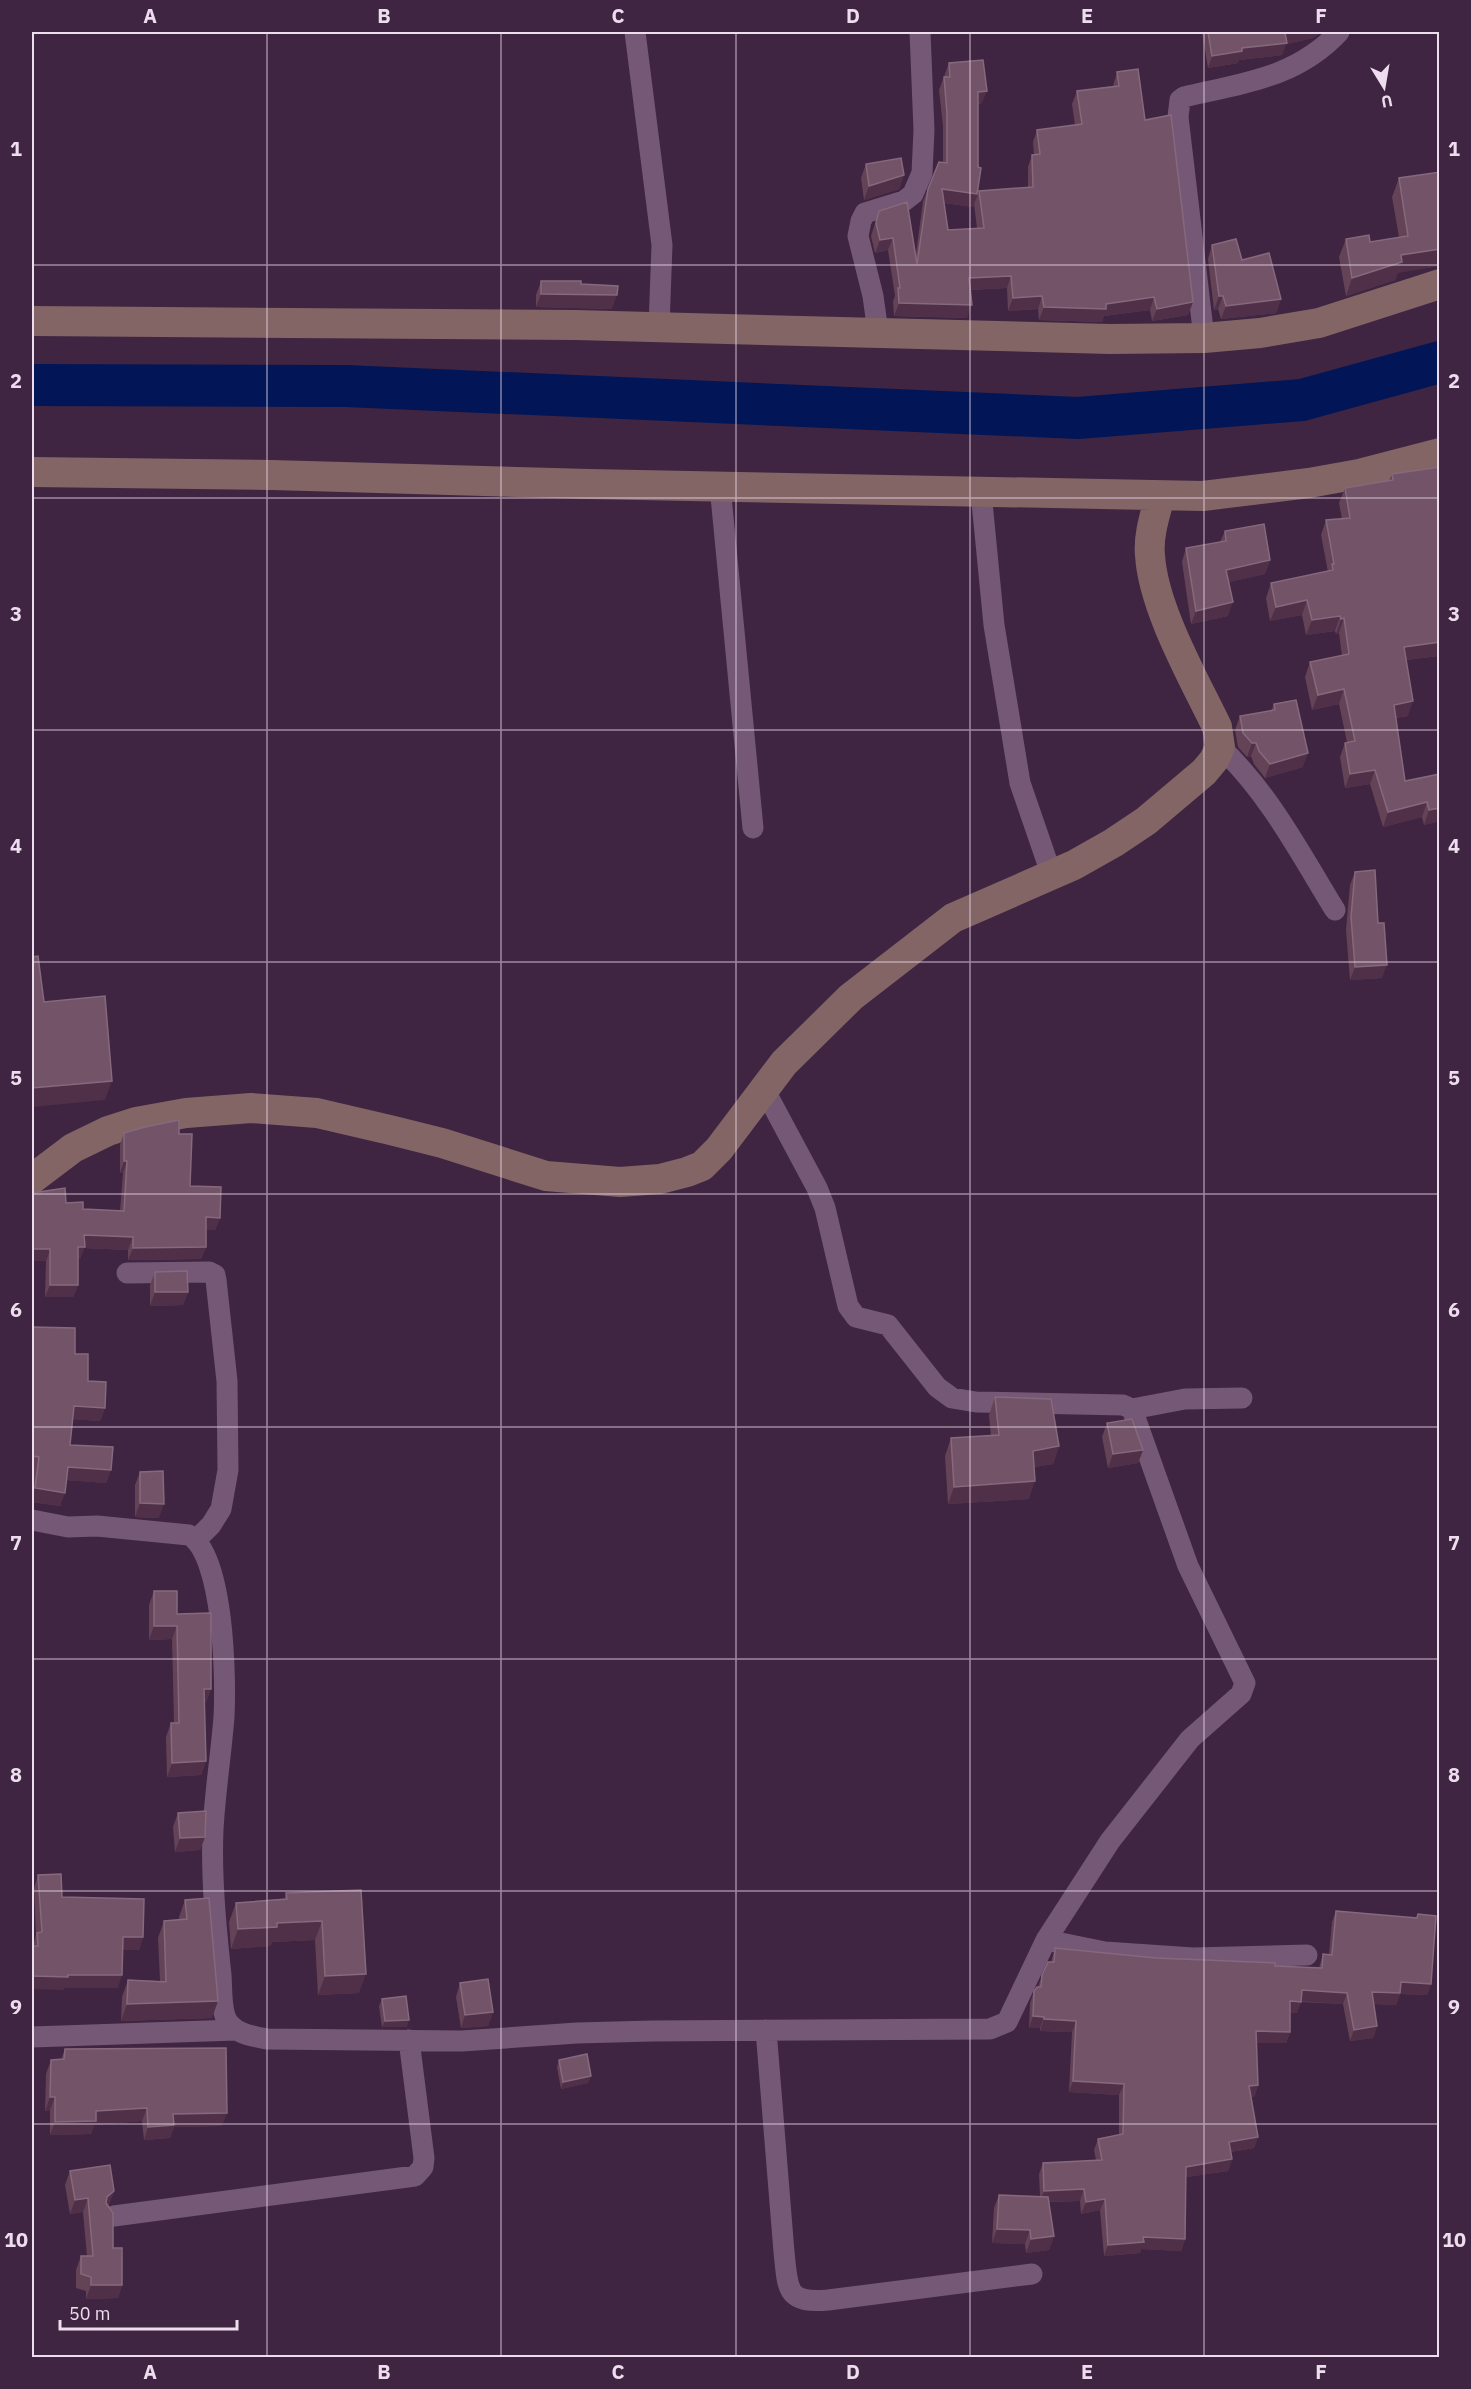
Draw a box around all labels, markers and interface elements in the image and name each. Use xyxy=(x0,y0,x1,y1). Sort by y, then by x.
text: A xyxy=(143,2,157,29)
text: B xyxy=(377,2,391,29)
text: C xyxy=(611,2,625,29)
text: D xyxy=(846,2,860,29)
text: E xyxy=(1081,2,1093,29)
text: F xyxy=(1315,2,1327,29)
north arrow xyxy=(1354,57,1414,117)
text: U xyxy=(1380,91,1394,113)
text: 1 xyxy=(10,135,22,162)
text: 1 xyxy=(1448,135,1460,162)
text: 2 xyxy=(10,367,22,394)
text: 2 xyxy=(1448,367,1460,394)
text: 3 xyxy=(10,600,22,627)
text: 3 xyxy=(1448,600,1460,627)
text: 4 xyxy=(10,832,22,859)
text: 4 xyxy=(1448,832,1460,859)
text: 5 xyxy=(10,1064,22,1091)
text: 5 xyxy=(1448,1064,1460,1091)
text: 6 xyxy=(10,1296,22,1323)
text: 6 xyxy=(1448,1296,1460,1323)
text: 7 xyxy=(10,1529,22,1556)
text: 7 xyxy=(1448,1529,1460,1556)
text: 8 xyxy=(10,1761,22,1788)
text: 8 xyxy=(1448,1761,1460,1788)
text: 9 xyxy=(10,1993,22,2020)
text: 9 xyxy=(1448,1993,1460,2020)
text: 10 xyxy=(4,2226,28,2253)
text: 10 xyxy=(1442,2226,1466,2253)
scale bar xyxy=(60,2293,237,2331)
text: 50 m xyxy=(69,2302,111,2325)
text: A xyxy=(143,2358,157,2385)
text: B xyxy=(377,2358,391,2385)
text: C xyxy=(611,2358,625,2385)
text: D xyxy=(846,2358,860,2385)
text: E xyxy=(1081,2358,1093,2385)
text: F xyxy=(1315,2358,1327,2385)

